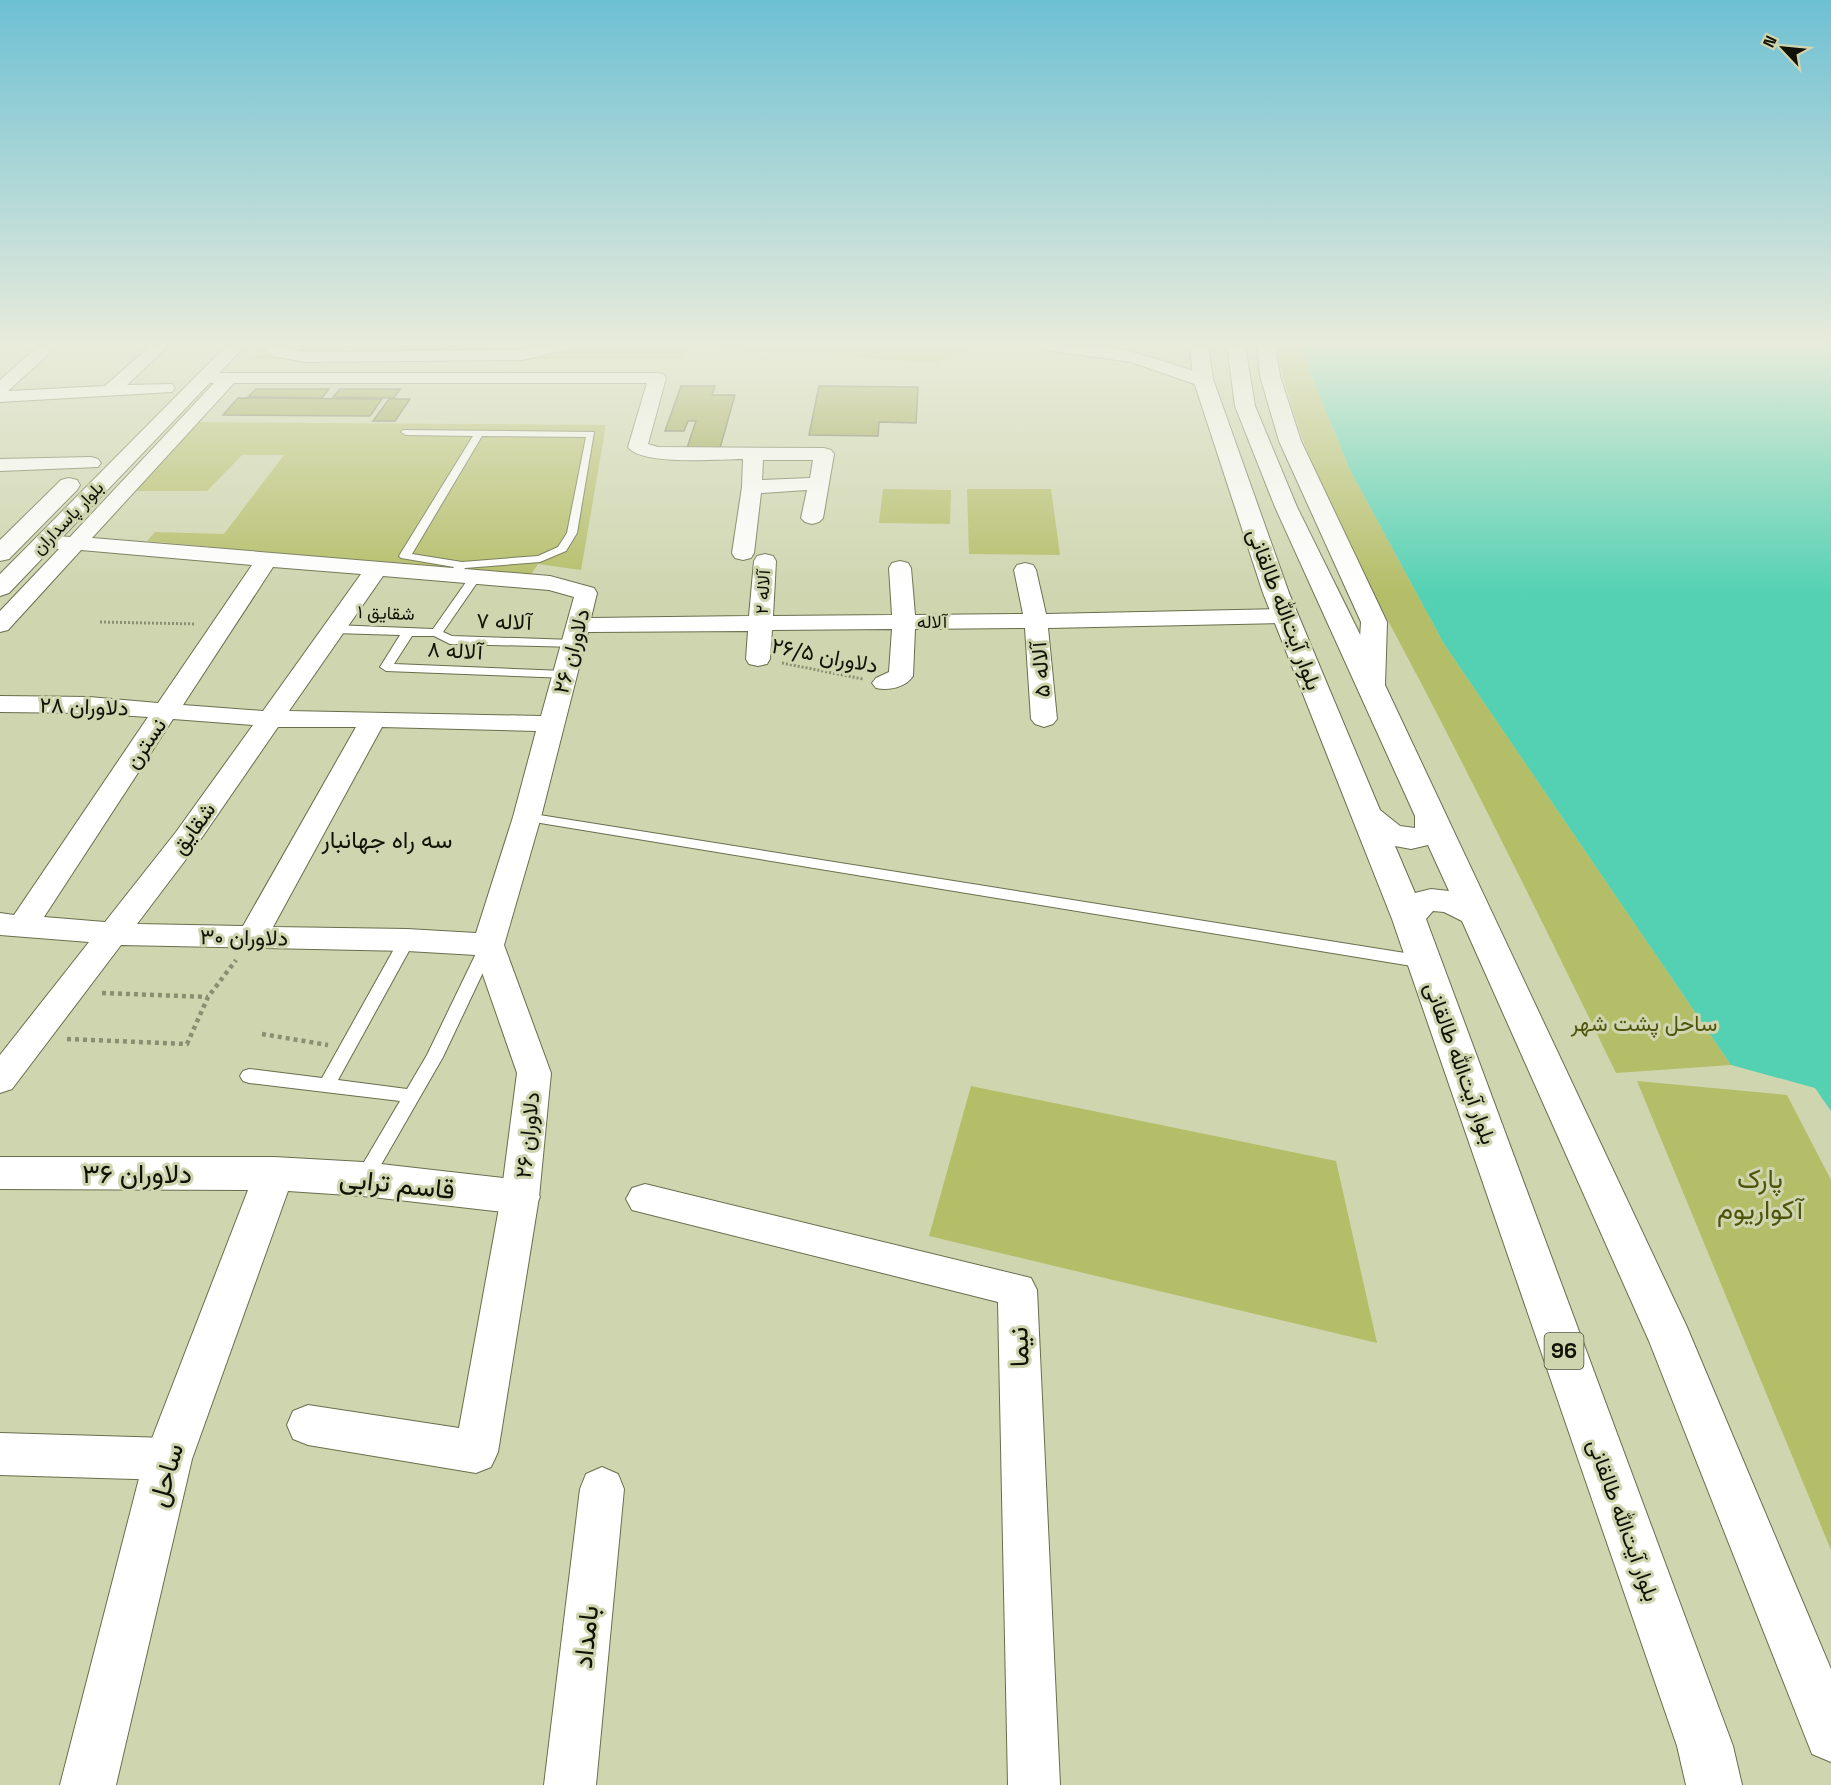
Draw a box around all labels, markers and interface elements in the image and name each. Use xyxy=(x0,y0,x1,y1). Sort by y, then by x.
north arrow xyxy=(1753,18,1813,78)
text: N xyxy=(1758,32,1782,51)
street label: بلوار پاسداران xyxy=(27,476,109,560)
street label: بلوار آیت‌الله طالقانی xyxy=(1241,524,1329,694)
street label: آلاله ۲ xyxy=(750,567,775,615)
street label: شقایق ۱ xyxy=(357,600,415,625)
street label: دلاوران ۲۶ xyxy=(546,605,596,697)
street label: آلاله ۷ xyxy=(476,606,534,636)
street label: آلاله xyxy=(917,610,949,633)
street label: دلاوران ۲۶/۵ xyxy=(769,631,881,679)
street label: آلاله ۸ xyxy=(427,635,485,666)
street label: آلاله ۵ xyxy=(1024,639,1056,699)
street label: دلاوران ۲۸ xyxy=(39,690,129,722)
street label: نسترن xyxy=(118,712,172,774)
street label: شقایق xyxy=(165,796,221,860)
district label: سه راه جهانبار xyxy=(320,824,453,855)
street label: دلاوران ۳۰ xyxy=(200,922,288,952)
street label: بلوار آیت‌الله طالقانی xyxy=(1419,978,1503,1148)
park label: ساحل پشت شهر xyxy=(1570,1009,1717,1038)
street label: دلاوران ۲۶ xyxy=(509,1090,545,1180)
street label: دلاوران ۳۶ xyxy=(82,1156,192,1191)
street label: قاسم ترابی xyxy=(338,1160,457,1207)
park label: پارک آکواریوم xyxy=(1717,1161,1806,1227)
street label: نیما xyxy=(1000,1326,1037,1368)
road number: 96 xyxy=(1544,1333,1584,1369)
street label: بلوار آیت‌الله طالقانی xyxy=(1582,1435,1666,1605)
street label: ساحل xyxy=(140,1439,191,1511)
street label: بامداد xyxy=(565,1604,606,1670)

